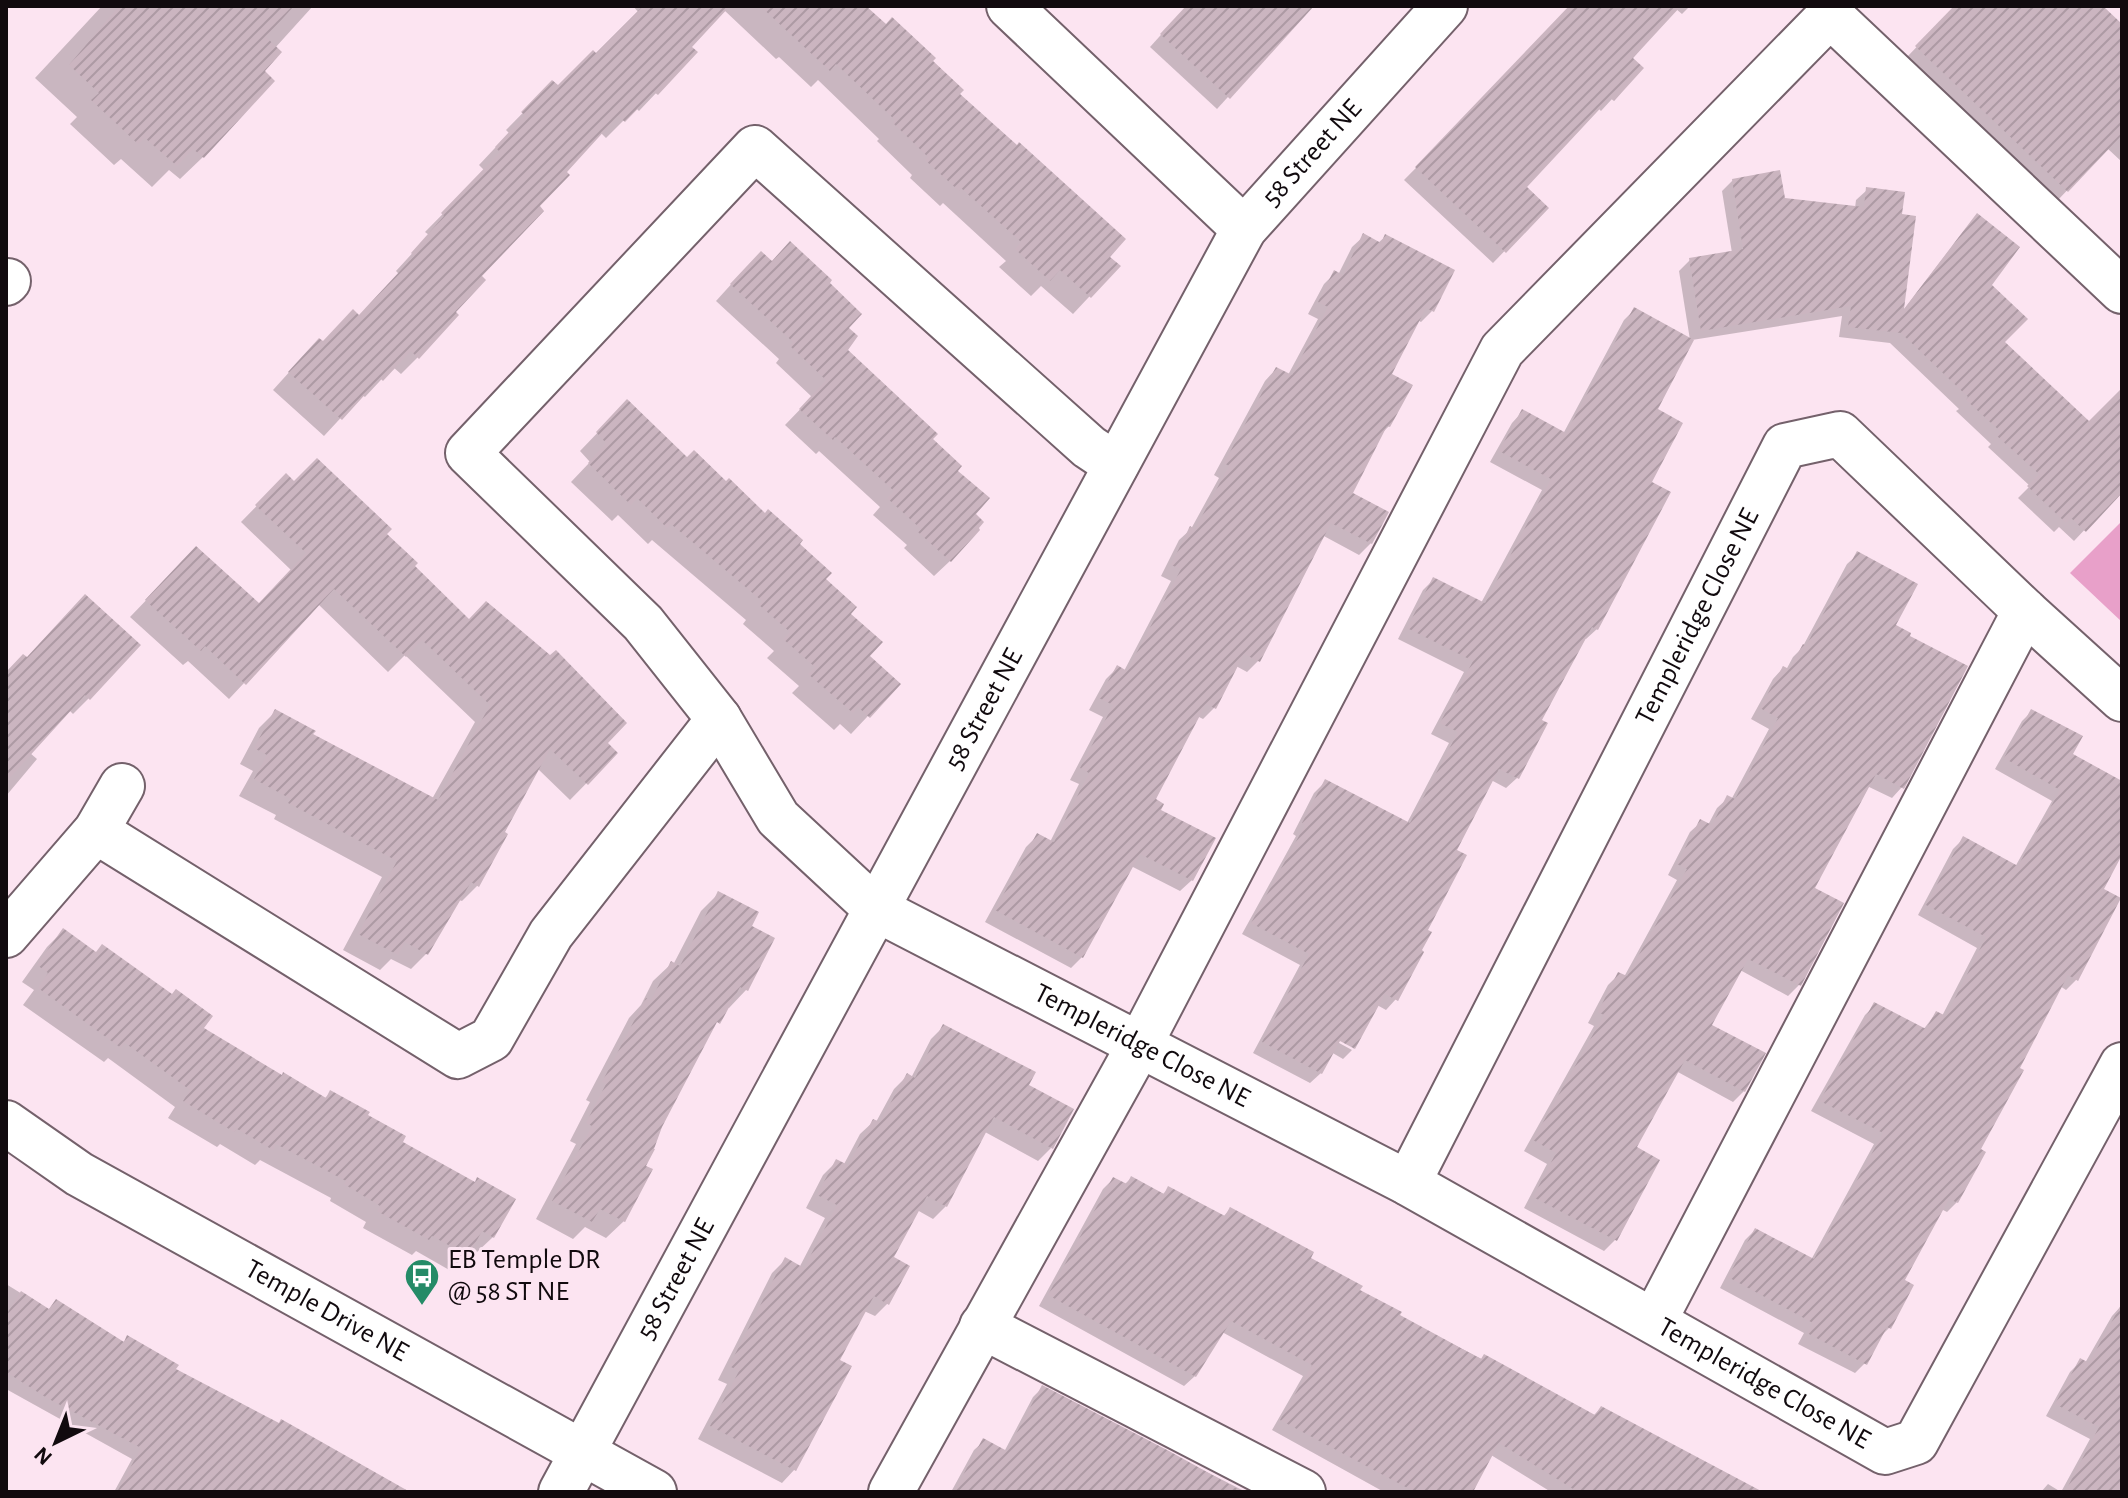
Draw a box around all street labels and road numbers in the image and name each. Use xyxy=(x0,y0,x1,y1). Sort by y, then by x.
street label: 58 Street NE xyxy=(1258,94,1367,212)
street label: Templeridge Close NE xyxy=(1631,504,1764,729)
street label: 58 Street NE xyxy=(940,644,1028,774)
street label: Templeridge Close NE xyxy=(1029,979,1254,1113)
street label: 58 Street NE xyxy=(632,1214,720,1344)
street label: Temple Drive NE xyxy=(240,1255,413,1367)
street label: Templeridge Close NE xyxy=(1653,1313,1875,1455)

